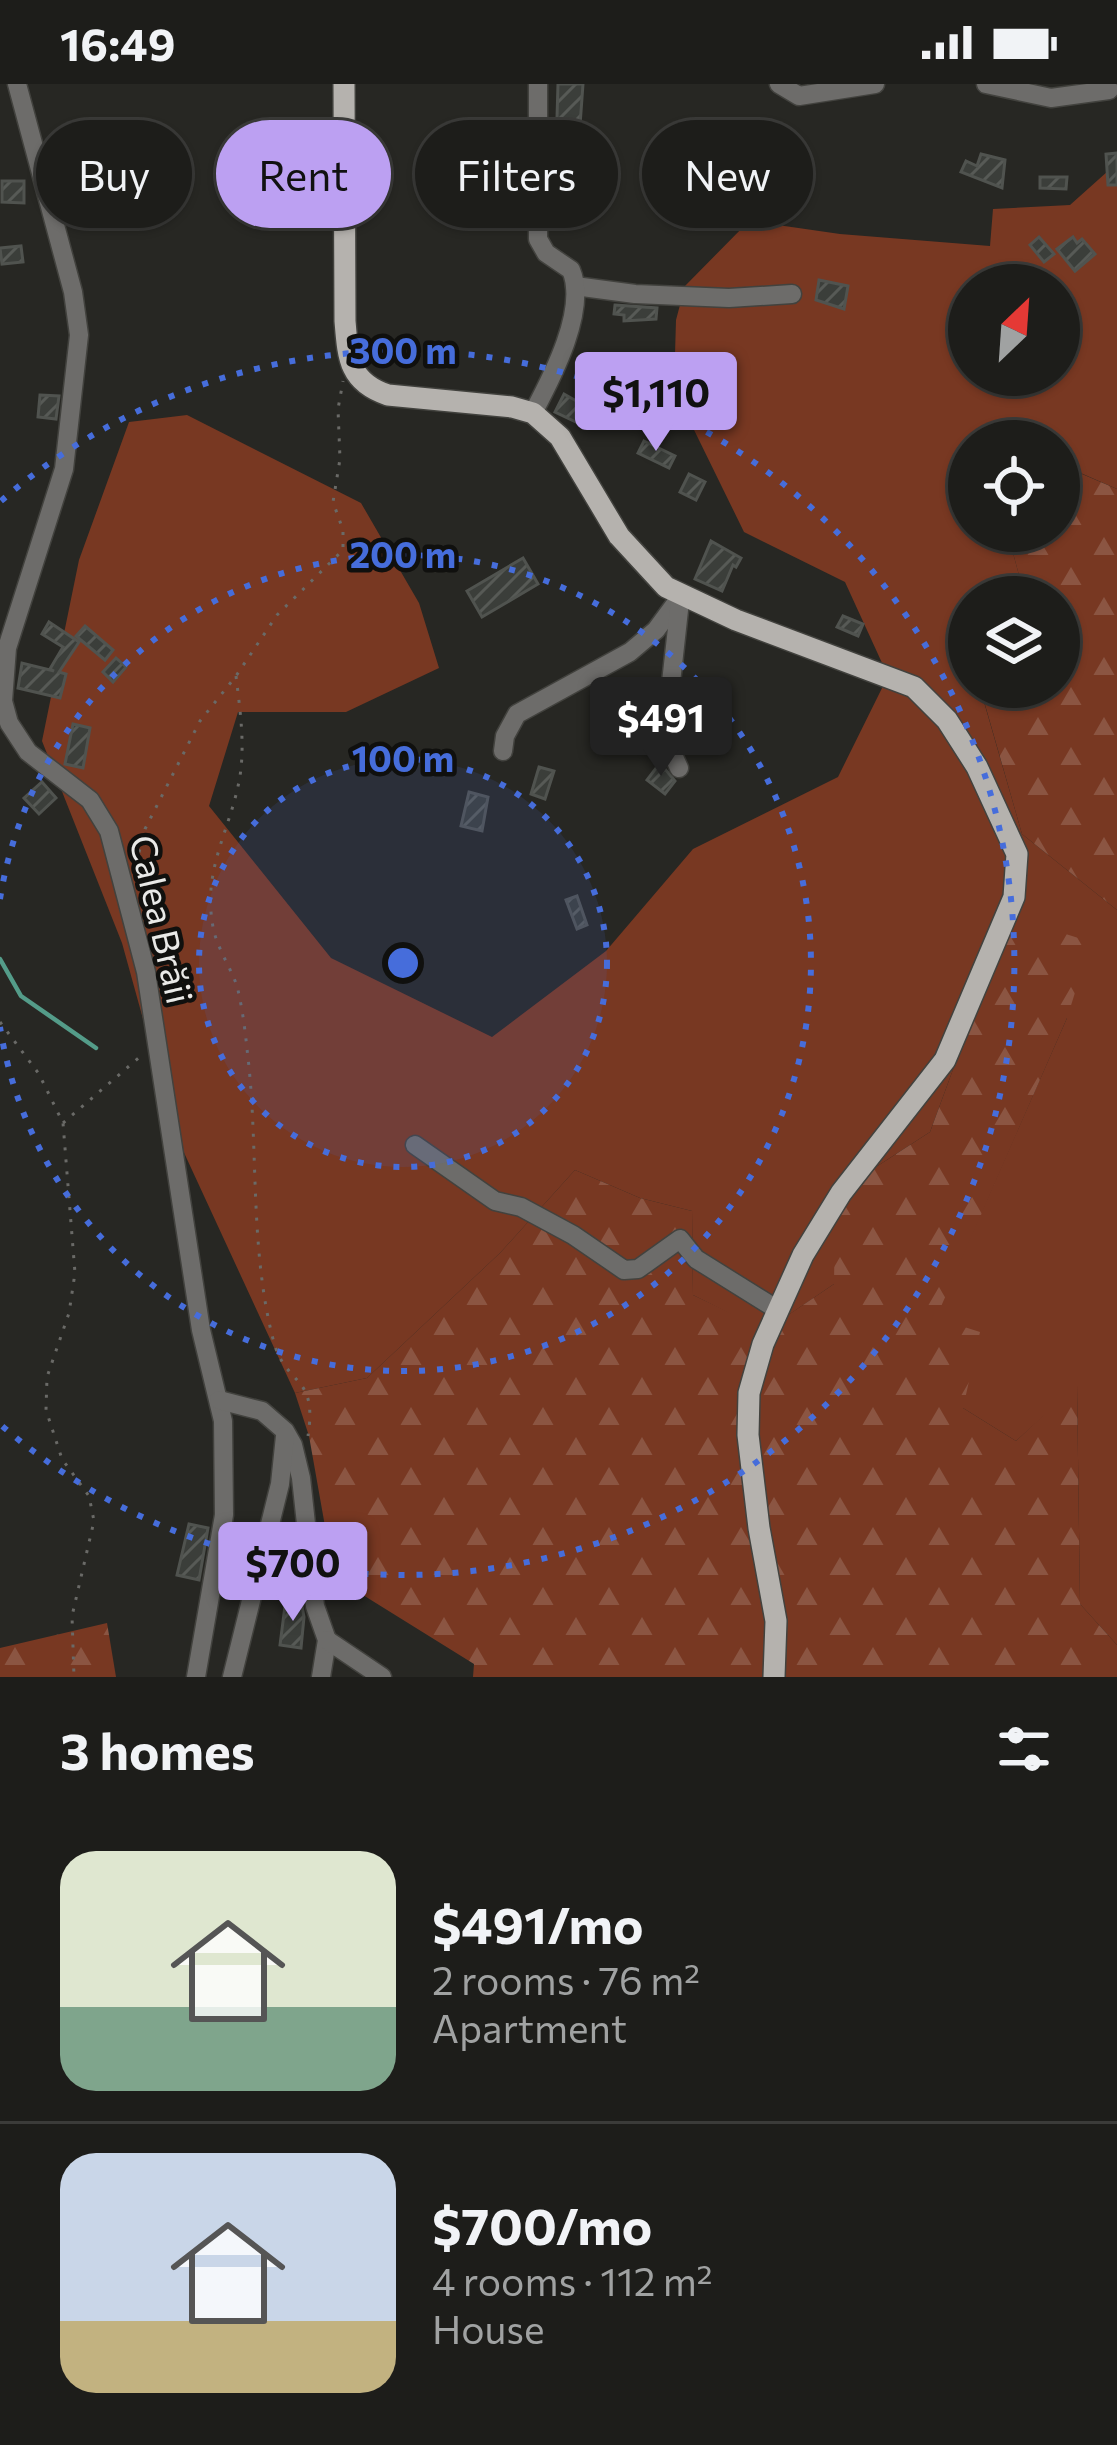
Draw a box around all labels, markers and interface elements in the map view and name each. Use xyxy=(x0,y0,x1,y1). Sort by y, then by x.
text: 16:49 xyxy=(60,15,175,70)
chip: Buy xyxy=(36,120,192,228)
chip: Rent xyxy=(216,120,391,228)
chip: Filters xyxy=(415,120,618,228)
chip: New xyxy=(642,120,813,228)
north arrow xyxy=(948,264,1080,396)
map controls xyxy=(948,264,1080,708)
text: 300 m xyxy=(349,327,457,371)
pin: $1,110 xyxy=(558,352,754,454)
text: $1,110 xyxy=(602,367,710,415)
button: locate xyxy=(948,420,1080,552)
text: 200 m xyxy=(350,531,456,575)
button: layers xyxy=(948,576,1080,708)
pin: $491 xyxy=(590,677,732,779)
text: $491 xyxy=(617,692,705,740)
text: 100 m xyxy=(352,735,454,779)
street label: Calea Brăii xyxy=(122,830,204,1008)
centre of rings xyxy=(382,942,424,984)
pin: $700 xyxy=(222,1522,364,1624)
text: $700 xyxy=(245,1537,341,1585)
icon: filters xyxy=(991,1716,1057,1782)
text: 3 homes xyxy=(60,1718,255,1781)
text: $491/mo xyxy=(432,1892,644,1955)
icon: home xyxy=(156,1899,300,2043)
text: 2 rooms · 76 m² xyxy=(432,1955,700,2003)
text: Apartment xyxy=(432,2003,627,2051)
text: $700/mo xyxy=(432,2193,652,2256)
icon: home xyxy=(156,2201,300,2345)
text: 4 rooms · 112 m² xyxy=(432,2256,712,2304)
text: House xyxy=(432,2304,545,2352)

